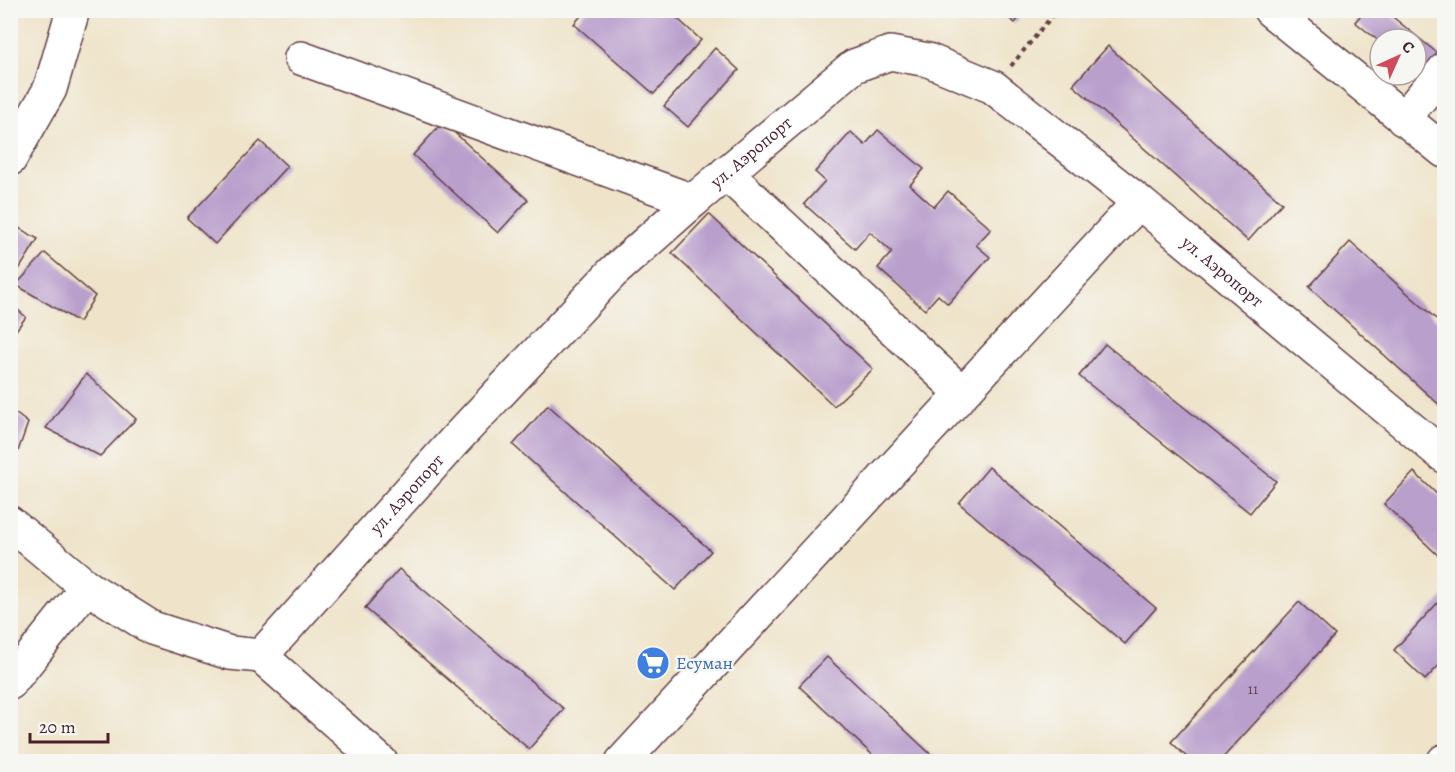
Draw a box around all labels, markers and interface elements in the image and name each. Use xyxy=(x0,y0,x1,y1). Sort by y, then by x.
north arrow xyxy=(1368,27,1428,87)
text: С xyxy=(1397,36,1419,58)
street label: ул. Аэропорт xyxy=(705,111,797,194)
street label: ул. Аэропорт xyxy=(1176,230,1269,313)
street label: ул. Аэропорт xyxy=(364,449,449,540)
supermarket icon: Есуман xyxy=(635,645,671,681)
place label: Есуман xyxy=(676,651,733,675)
house number: 11 xyxy=(1248,679,1258,699)
scale bar xyxy=(30,706,108,744)
text: 20 m xyxy=(39,715,76,739)

